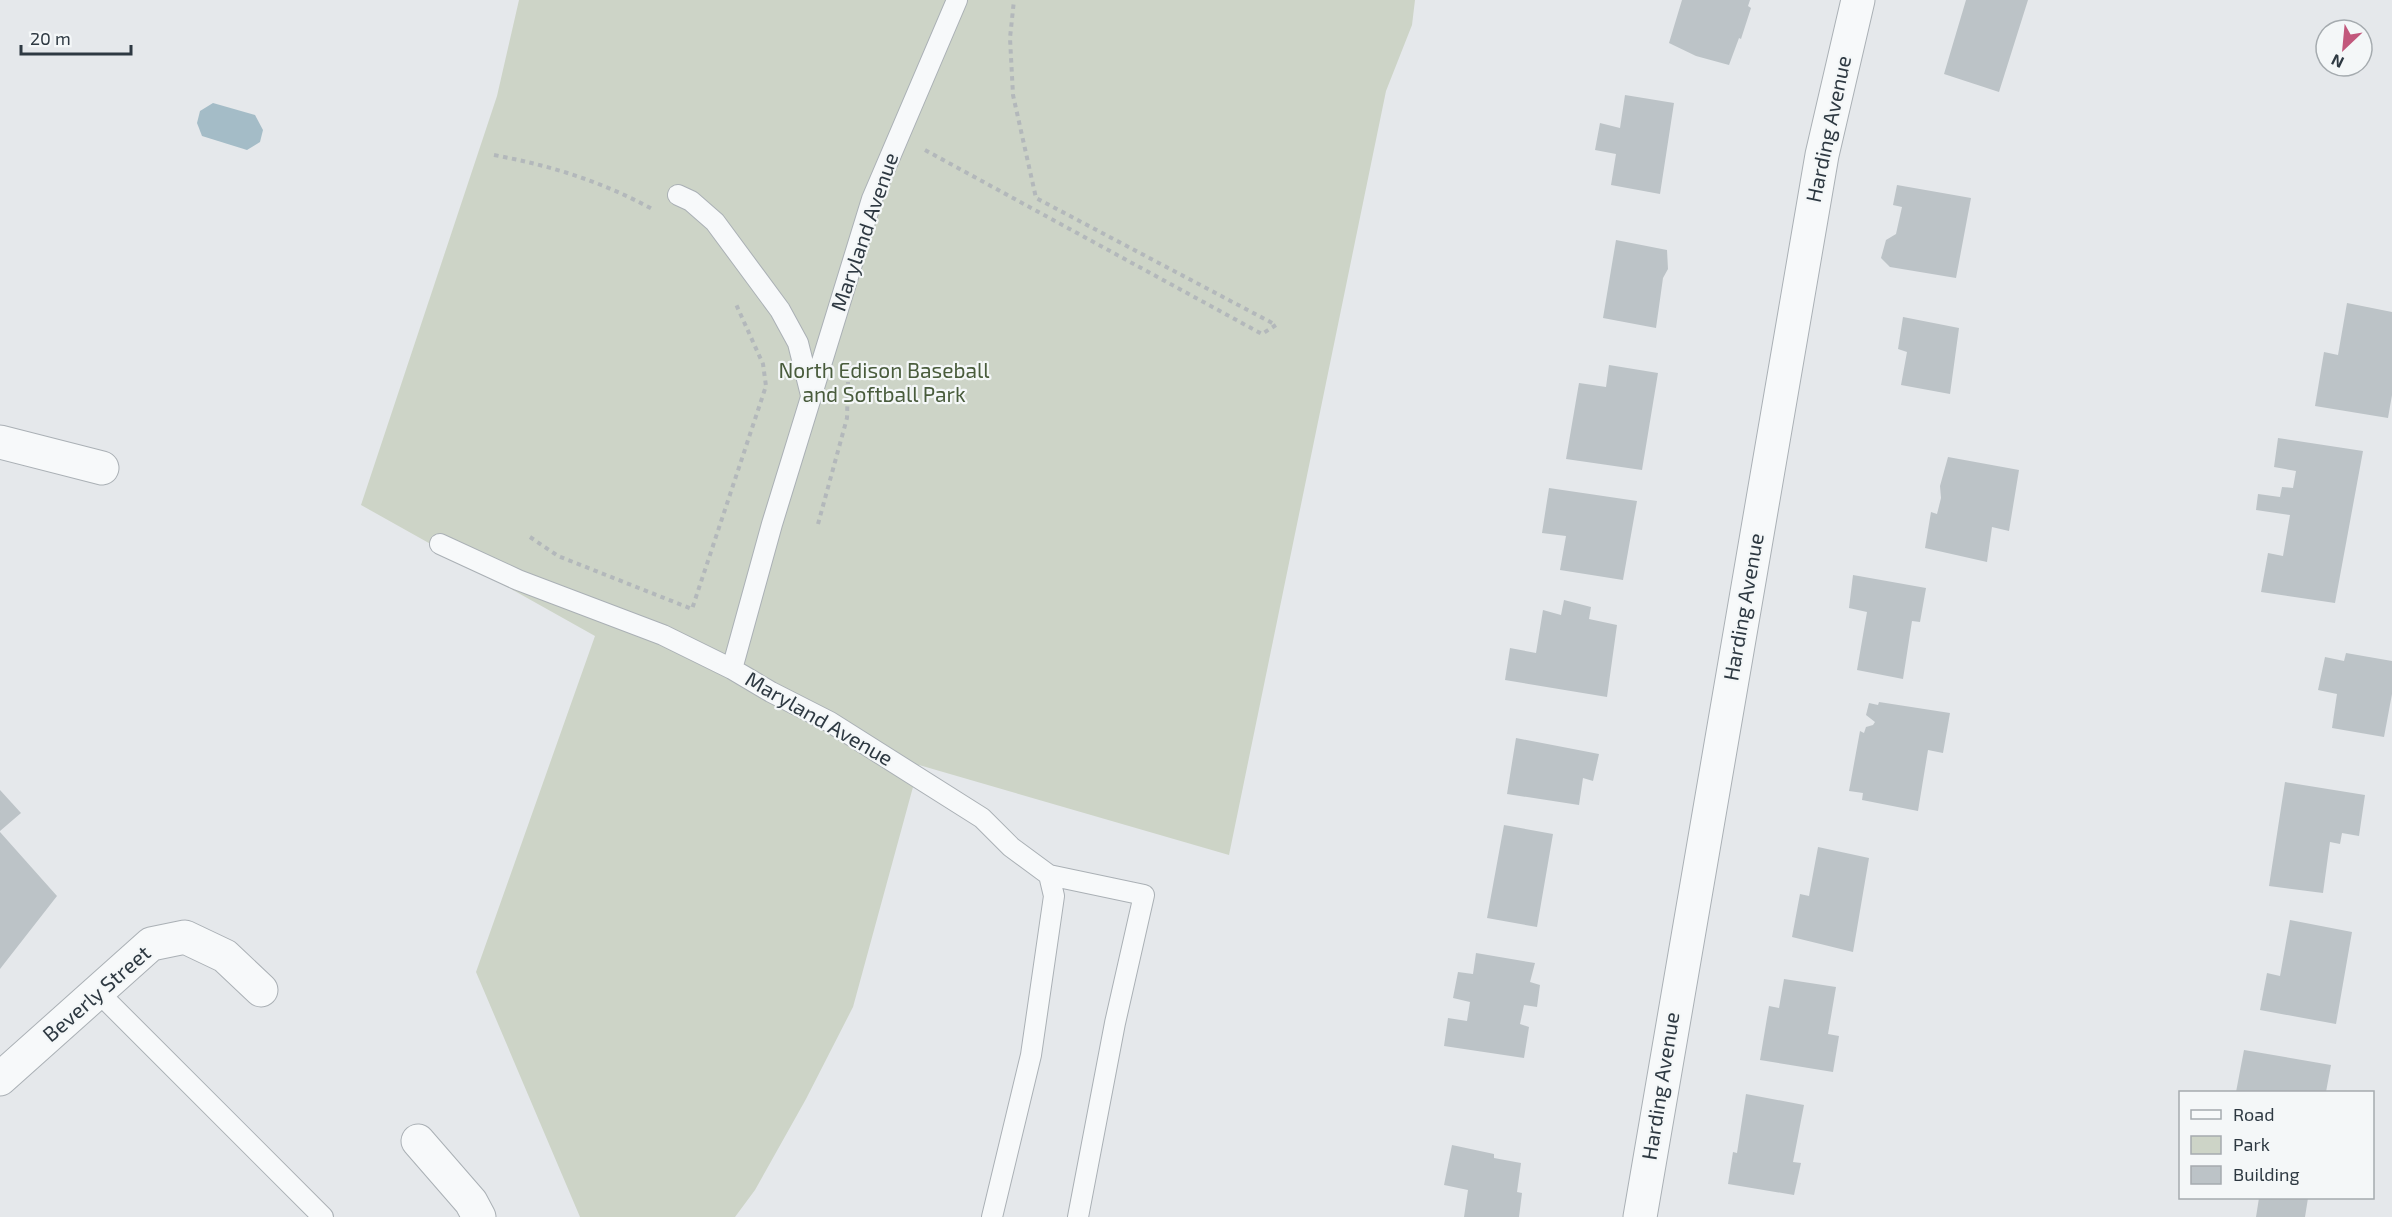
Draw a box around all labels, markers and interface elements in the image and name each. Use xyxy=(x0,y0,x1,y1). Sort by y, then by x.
scale bar xyxy=(21,18,130,56)
north arrow xyxy=(2314,18,2374,78)
text: 20 m xyxy=(30,27,71,49)
text: N xyxy=(2328,51,2347,73)
street label: Harding Avenue xyxy=(1800,53,1855,204)
street label: Maryland Avenue xyxy=(825,149,902,314)
park label: North Edison Baseball and Softball Park xyxy=(779,357,990,406)
street label: Harding Avenue xyxy=(1717,531,1768,683)
street label: Maryland Avenue xyxy=(742,665,898,770)
street label: Beverly Street xyxy=(37,939,155,1046)
street label: Harding Avenue xyxy=(1635,1010,1684,1162)
legend xyxy=(2179,1091,2374,1199)
text: Road xyxy=(2233,1103,2274,1125)
text: Park xyxy=(2233,1133,2270,1155)
text: Building xyxy=(2233,1163,2300,1185)

